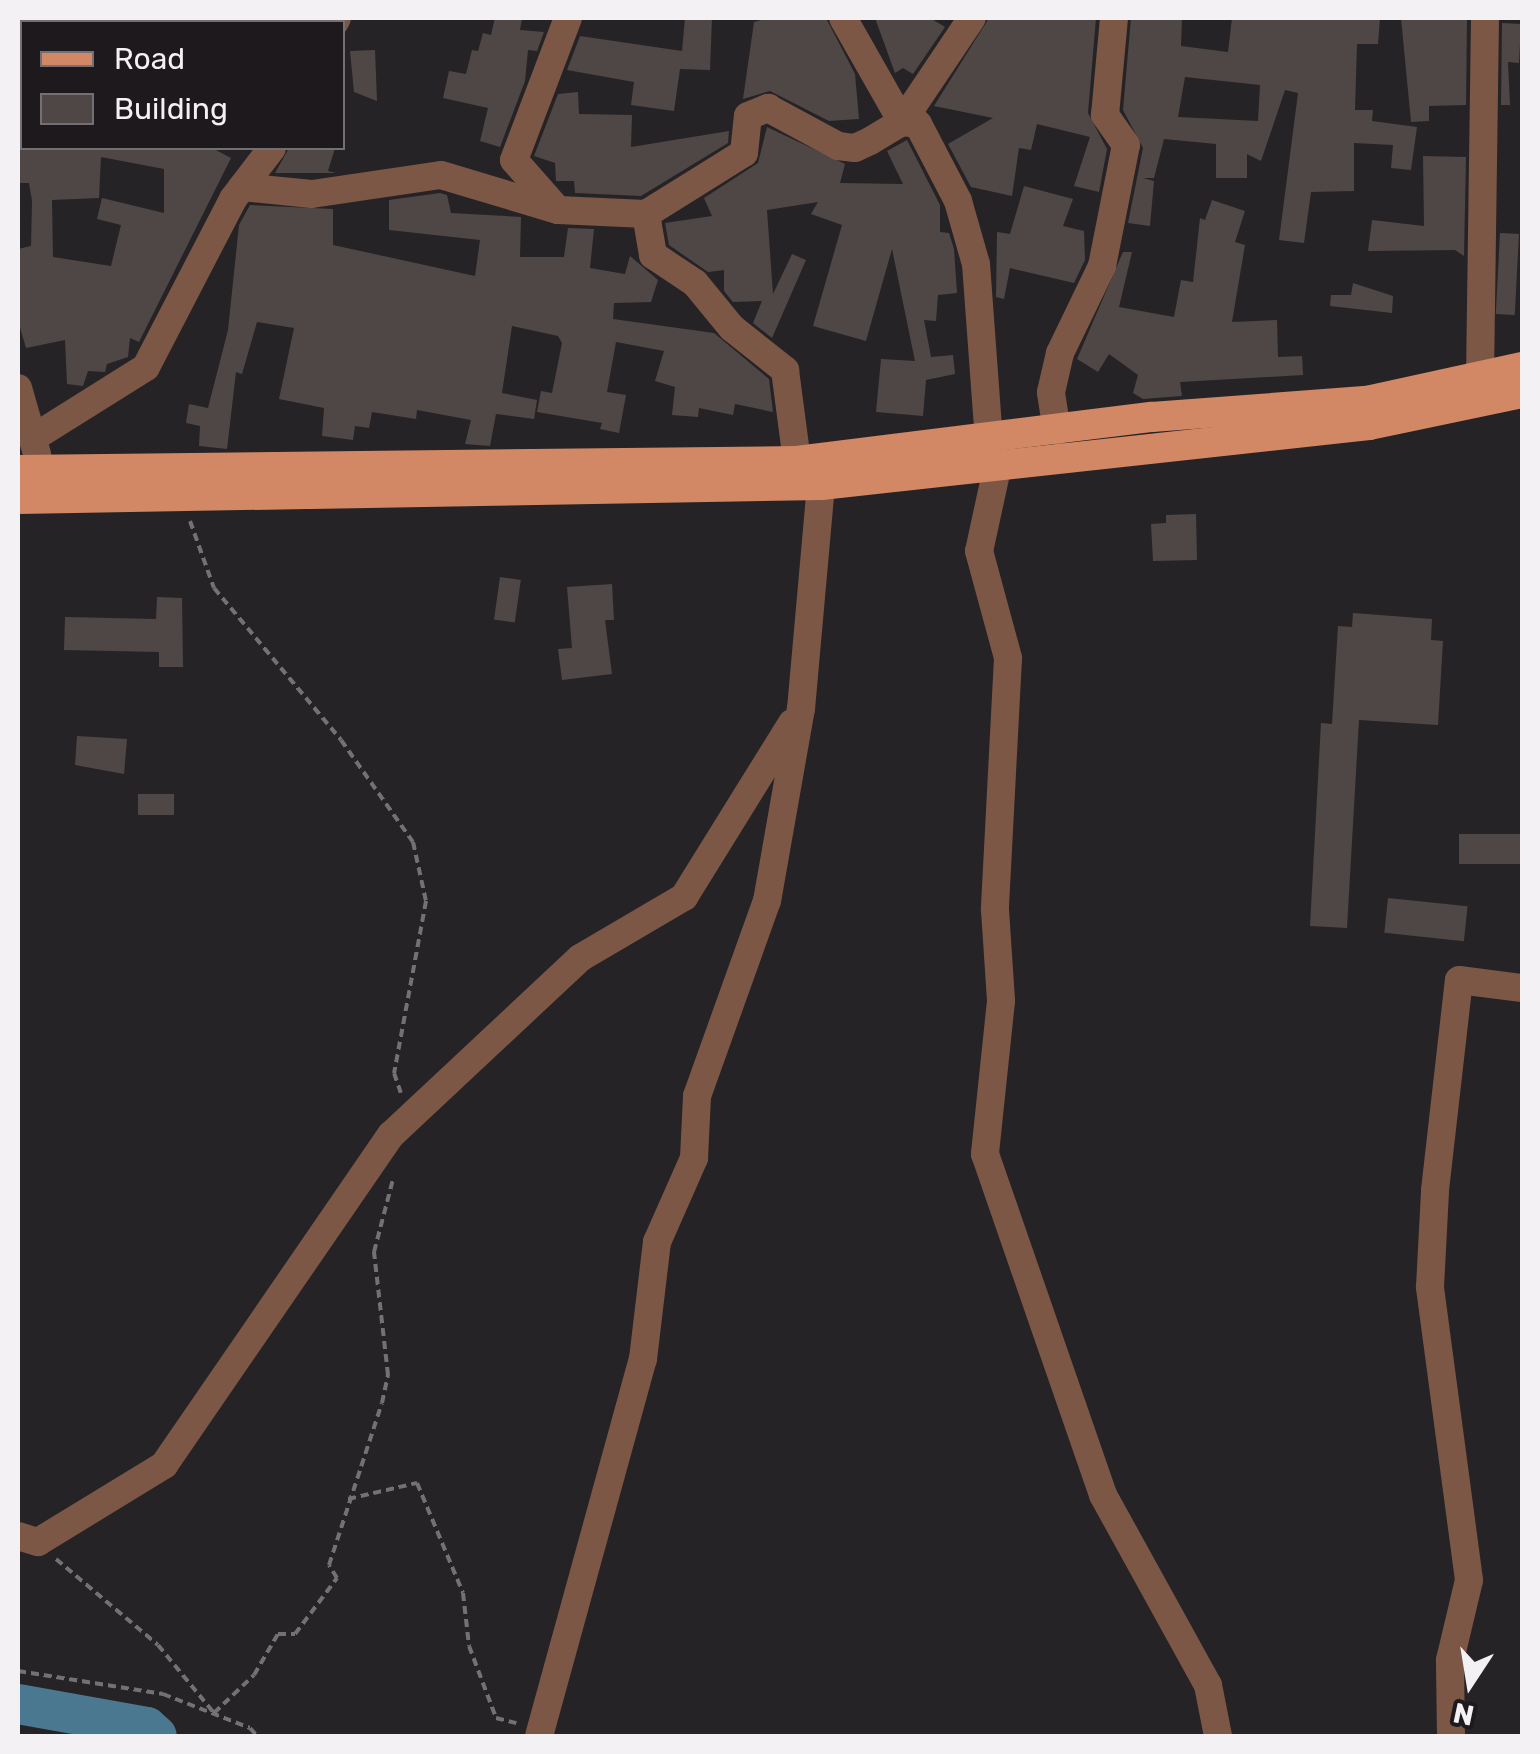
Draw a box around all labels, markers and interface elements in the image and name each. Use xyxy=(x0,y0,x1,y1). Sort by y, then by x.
legend xyxy=(20,20,345,150)
text: Road xyxy=(114,41,185,77)
text: Building xyxy=(114,91,228,127)
north arrow xyxy=(1420,1634,1520,1734)
text: N xyxy=(1450,1696,1477,1732)

